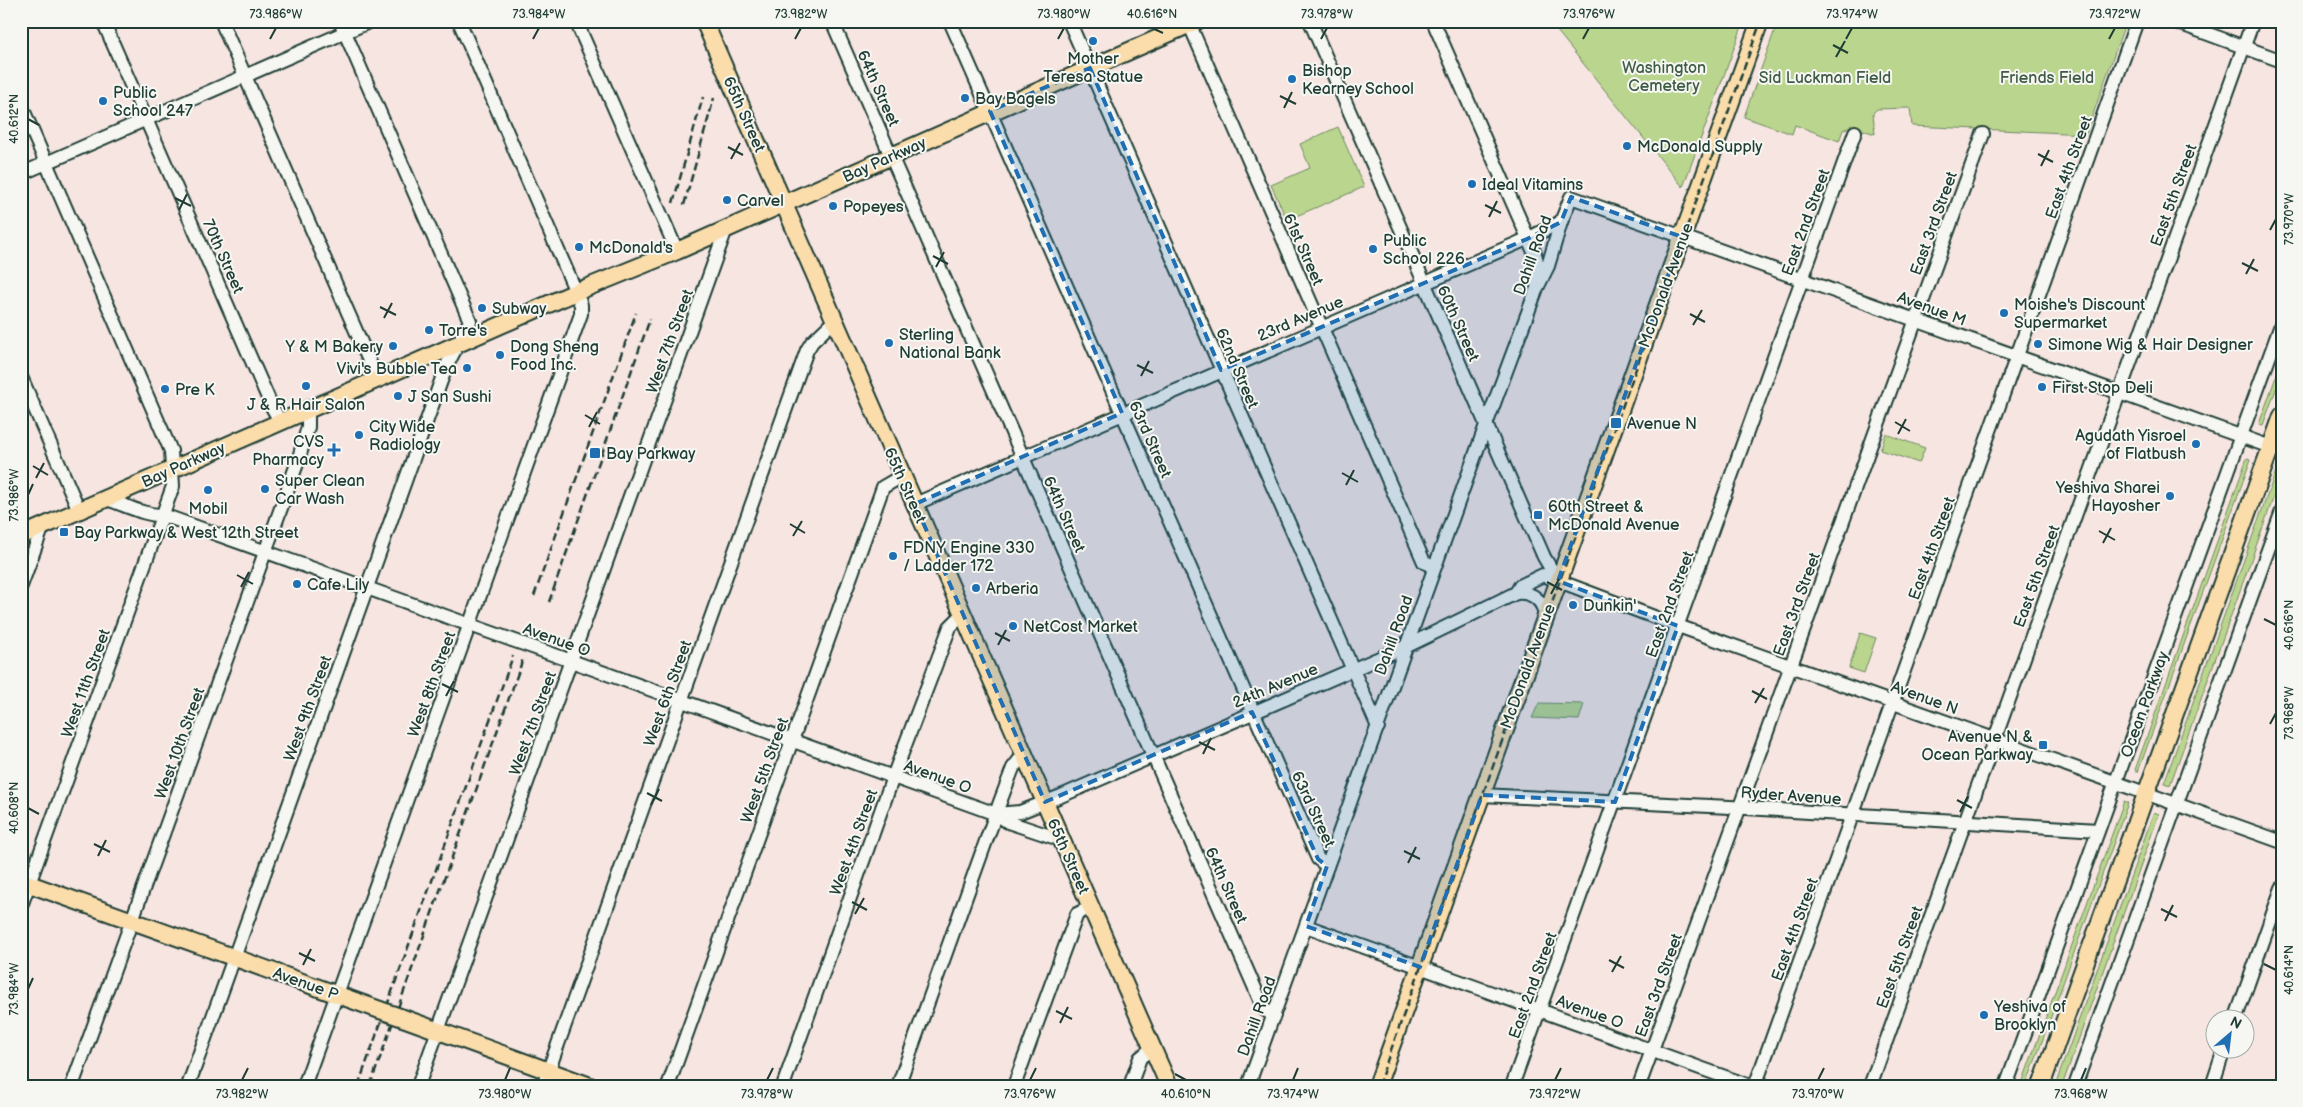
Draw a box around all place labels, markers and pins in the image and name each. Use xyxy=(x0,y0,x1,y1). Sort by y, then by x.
marker: Mother Teresa Statue xyxy=(1087,35,1099,47)
place label: Mother Teresa Statue xyxy=(1043,50,1143,87)
place label: Bishop Kearney School xyxy=(1302,62,1414,99)
marker: Bishop Kearney School xyxy=(1286,73,1298,85)
place label: Public School 247 xyxy=(113,84,193,121)
place label: Bay Bagels xyxy=(975,90,1056,109)
marker: Bay Bagels xyxy=(959,92,971,104)
marker: Public School 247 xyxy=(97,95,109,107)
place label: McDonald Supply xyxy=(1637,138,1763,157)
marker: McDonald Supply xyxy=(1621,140,1633,152)
place label: Ideal Vitamins xyxy=(1482,176,1583,195)
marker: Ideal Vitamins xyxy=(1466,178,1478,190)
place label: Carvel xyxy=(737,192,784,211)
marker: Carvel xyxy=(721,194,733,206)
place label: Popeyes xyxy=(843,198,904,217)
marker: Popeyes xyxy=(827,200,839,212)
place label: Public School 226 xyxy=(1383,232,1465,269)
place label: McDonald's xyxy=(589,239,673,258)
marker: McDonald's xyxy=(573,241,585,253)
marker: Public School 226 xyxy=(1367,243,1379,255)
place label: Moishe's Discount Supermarket xyxy=(2014,296,2145,333)
place label: Subway xyxy=(492,300,547,319)
marker: Subway xyxy=(476,302,488,314)
marker: Moishe's Discount Supermarket xyxy=(1998,307,2010,319)
place label: Torre's xyxy=(439,322,487,341)
marker: Torre's xyxy=(423,324,435,336)
place label: Sterling National Bank xyxy=(899,326,1001,363)
place label: Simone Wig & Hair Designer xyxy=(2048,336,2253,355)
marker: Sterling National Bank xyxy=(883,337,895,349)
place label: Y & M Bakery xyxy=(284,338,384,357)
place label: Dong Sheng Food Inc. xyxy=(510,338,599,375)
marker: Simone Wig & Hair Designer xyxy=(2032,338,2044,350)
marker: Y & M Bakery xyxy=(387,340,399,352)
marker: Dong Sheng Food Inc. xyxy=(494,349,506,361)
place label: Vivi's Bubble Tea xyxy=(337,360,457,379)
marker: Vivi's Bubble Tea xyxy=(461,362,473,374)
place label: First Stop Deli xyxy=(2052,379,2153,398)
marker: J & R Hair Salon xyxy=(300,380,312,392)
place label: Pre K xyxy=(175,381,215,400)
marker: First Stop Deli xyxy=(2036,381,2048,393)
marker: Pre K xyxy=(159,383,171,395)
place label: J San Sushi xyxy=(408,388,492,407)
marker: J San Sushi xyxy=(392,390,404,402)
place label: J & R Hair Salon xyxy=(247,396,365,415)
place label: Avenue N xyxy=(1627,415,1697,434)
marker: Avenue N xyxy=(1609,416,1623,430)
place label: City Wide Radiology xyxy=(369,418,441,455)
place label: Agudath Yisroel of Flatbush xyxy=(2075,427,2186,464)
marker: City Wide Radiology xyxy=(353,429,365,441)
place label: CVS Pharmacy xyxy=(252,433,325,470)
marker: Agudath Yisroel of Flatbush xyxy=(2190,438,2202,450)
marker: CVS Pharmacy xyxy=(328,444,340,456)
place label: Bay Parkway xyxy=(606,445,696,464)
marker: Bay Parkway xyxy=(588,446,602,460)
place label: Super Clean Car Wash xyxy=(275,472,365,509)
place label: Yeshiva Sharei Hayosher xyxy=(2055,479,2160,516)
marker: Super Clean Car Wash xyxy=(259,483,271,495)
marker: Mobil xyxy=(202,484,214,496)
marker: Yeshiva Sharei Hayosher xyxy=(2164,490,2176,502)
place label: 60th Street & McDonald Avenue xyxy=(1548,498,1680,535)
place label: Mobil xyxy=(188,500,228,519)
marker: 60th Street & McDonald Avenue xyxy=(1532,509,1544,521)
place label: Bay Parkway & West 12th Street xyxy=(74,524,299,543)
marker: Bay Parkway & West 12th Street xyxy=(58,526,70,538)
place label: FDNY Engine 330 / Ladder 172 xyxy=(903,539,1034,576)
marker: FDNY Engine 330 / Ladder 172 xyxy=(887,550,899,562)
place label: Cafe Lily xyxy=(307,576,370,595)
marker: Cafe Lily xyxy=(291,578,303,590)
place label: Arberia xyxy=(986,580,1039,599)
marker: Arberia xyxy=(970,582,982,594)
place label: Dunkin' xyxy=(1583,597,1636,616)
marker: Dunkin' xyxy=(1567,599,1579,611)
place label: NetCost Market xyxy=(1023,618,1138,637)
marker: NetCost Market xyxy=(1007,620,1019,632)
place label: Avenue N & Ocean Parkway xyxy=(1922,728,2034,765)
marker: Avenue N & Ocean Parkway xyxy=(2037,739,2049,751)
place label: Yeshiva of Brooklyn xyxy=(1993,998,2066,1035)
marker: Yeshiva of Brooklyn xyxy=(1978,1009,1990,1021)

